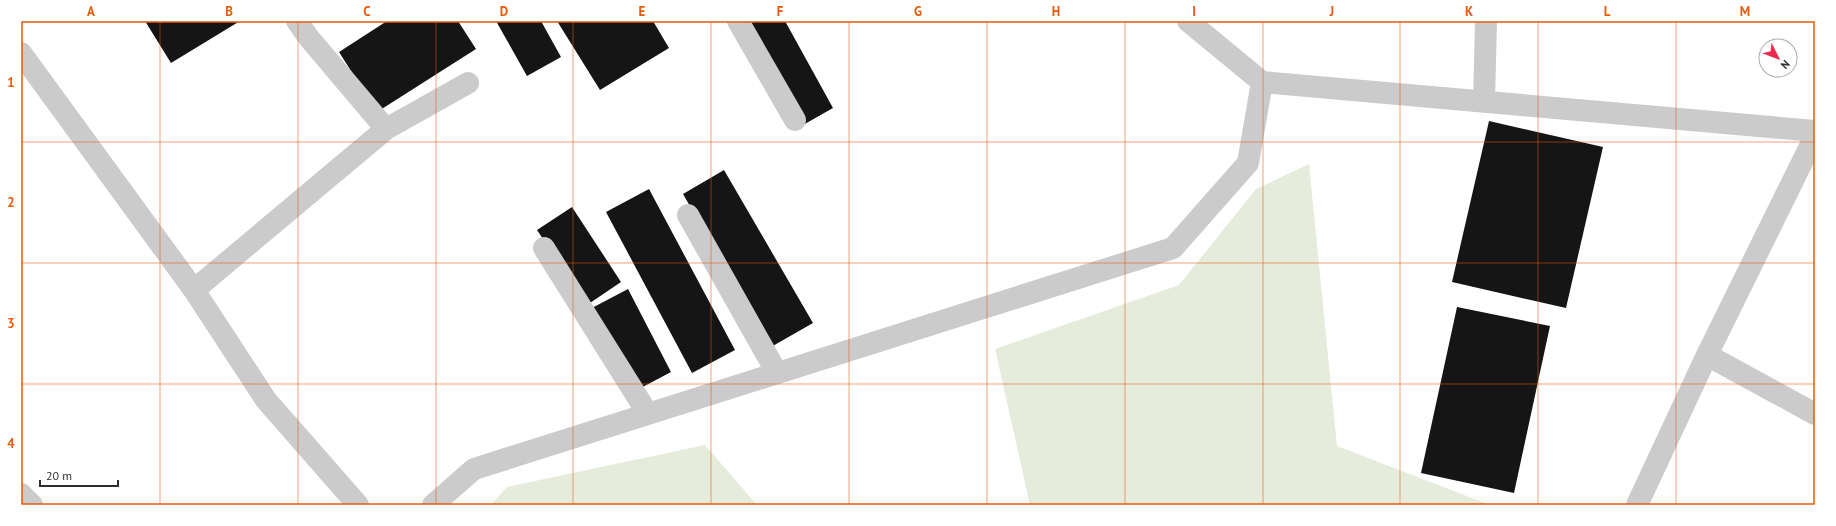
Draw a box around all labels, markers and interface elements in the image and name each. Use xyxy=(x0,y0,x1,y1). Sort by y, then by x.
text: A xyxy=(87,3,95,20)
text: B xyxy=(225,3,233,20)
text: C xyxy=(363,3,371,20)
text: D xyxy=(500,3,508,20)
text: E xyxy=(639,3,646,20)
text: F xyxy=(777,3,784,20)
text: G xyxy=(914,3,922,20)
text: H xyxy=(1052,3,1060,20)
text: I xyxy=(1192,3,1196,20)
text: J xyxy=(1329,3,1334,20)
text: K xyxy=(1465,3,1473,20)
text: L xyxy=(1604,3,1611,20)
text: M xyxy=(1740,3,1750,20)
north arrow xyxy=(1758,38,1798,78)
text: N xyxy=(1778,57,1793,72)
text: 1 xyxy=(7,74,15,91)
text: 2 xyxy=(7,194,15,211)
text: 3 xyxy=(7,315,15,332)
text: 4 xyxy=(7,435,15,452)
scale bar xyxy=(40,462,118,488)
text: 20 m xyxy=(46,468,72,483)

